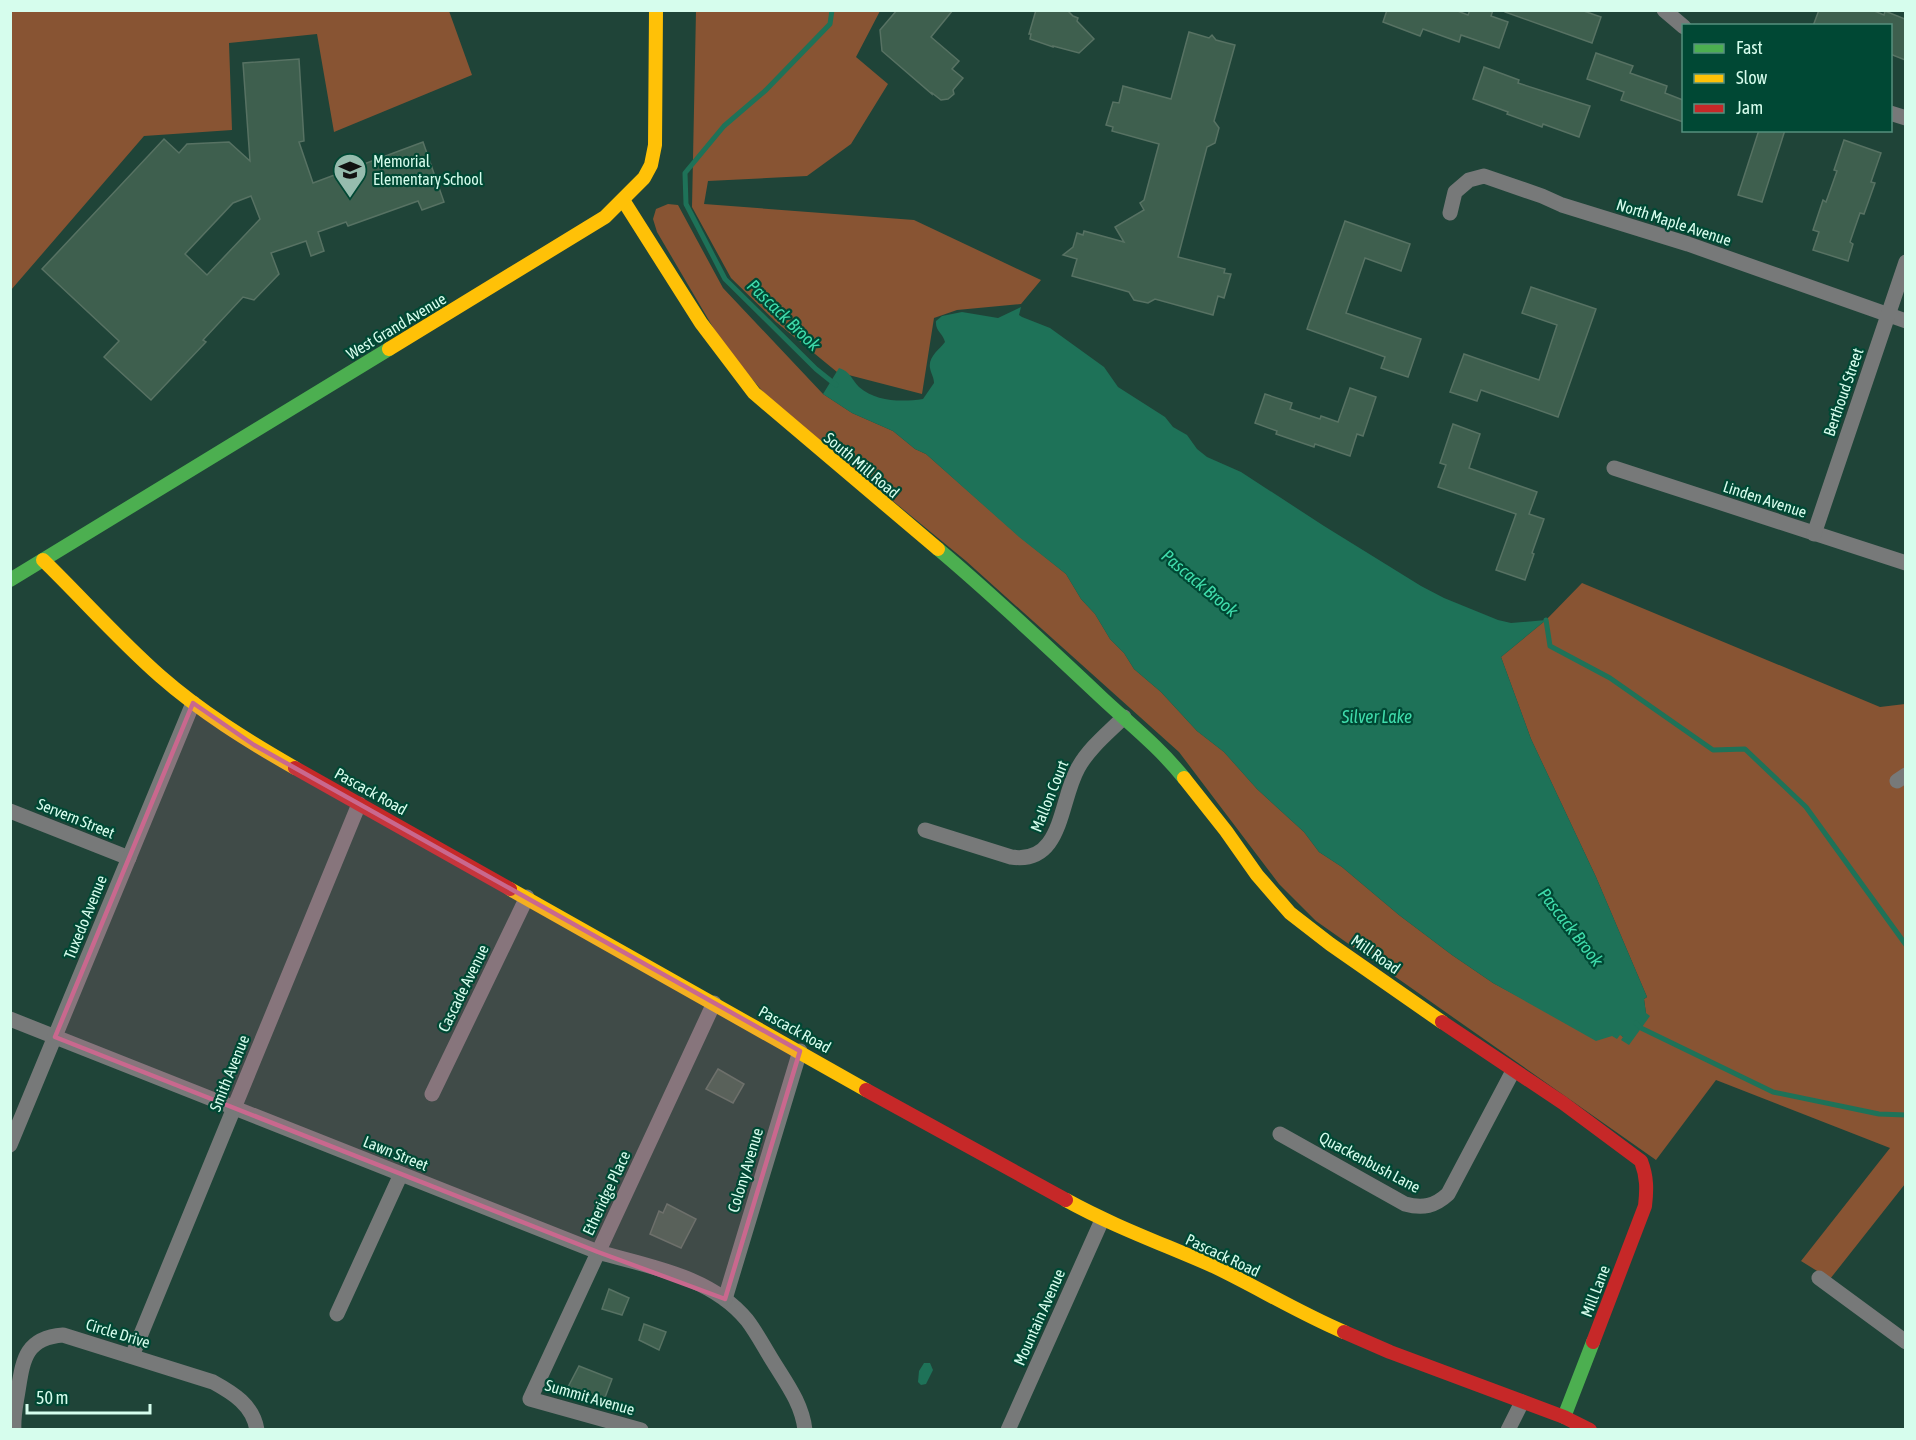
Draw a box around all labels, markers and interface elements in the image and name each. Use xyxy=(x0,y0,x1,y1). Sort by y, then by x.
legend xyxy=(1682,24,1892,132)
text: Fast xyxy=(1736,37,1763,58)
text: Slow xyxy=(1736,67,1767,88)
text: Jam xyxy=(1736,97,1763,118)
school or university icon: Memorial Elementary School xyxy=(332,152,368,199)
place label: Memorial Elementary School xyxy=(373,152,484,189)
street label: North Maple Avenue xyxy=(1614,195,1734,250)
water label: Pascack Brook xyxy=(743,275,826,356)
street label: West Grand Avenue xyxy=(343,289,449,363)
street label: Berthoud Street xyxy=(1820,345,1867,438)
street label: South Mill Road xyxy=(821,428,903,502)
street label: Linden Avenue xyxy=(1721,477,1809,521)
water label: Pascack Brook xyxy=(1157,545,1243,622)
water label: Silver Lake xyxy=(1341,706,1412,727)
street label: Mallon Court xyxy=(1026,757,1072,834)
street label: Pascack Road xyxy=(332,764,410,818)
street label: Servern Street xyxy=(35,794,118,842)
street label: Tuxedo Avenue xyxy=(60,872,110,962)
water label: Pascack Brook xyxy=(1534,884,1609,971)
street label: Mill Road xyxy=(1348,931,1404,977)
street label: Cascade Avenue xyxy=(434,941,492,1035)
street label: Pascack Road xyxy=(756,1002,834,1056)
street label: Smith Avenue xyxy=(206,1032,252,1114)
street label: Colony Avenue xyxy=(724,1126,767,1215)
street label: Quackenbush Lane xyxy=(1316,1128,1424,1196)
street label: Lawn Street xyxy=(361,1132,431,1174)
street label: Etheridge Place xyxy=(579,1148,634,1239)
street label: Pascack Road xyxy=(1183,1230,1263,1280)
street label: Mill Lane xyxy=(1577,1263,1613,1319)
street label: Mountain Avenue xyxy=(1010,1266,1068,1368)
street label: Circle Drive xyxy=(84,1315,152,1351)
street label: Summit Avenue xyxy=(543,1376,637,1418)
scale bar xyxy=(27,1377,150,1415)
text: 50 m xyxy=(36,1387,68,1408)

